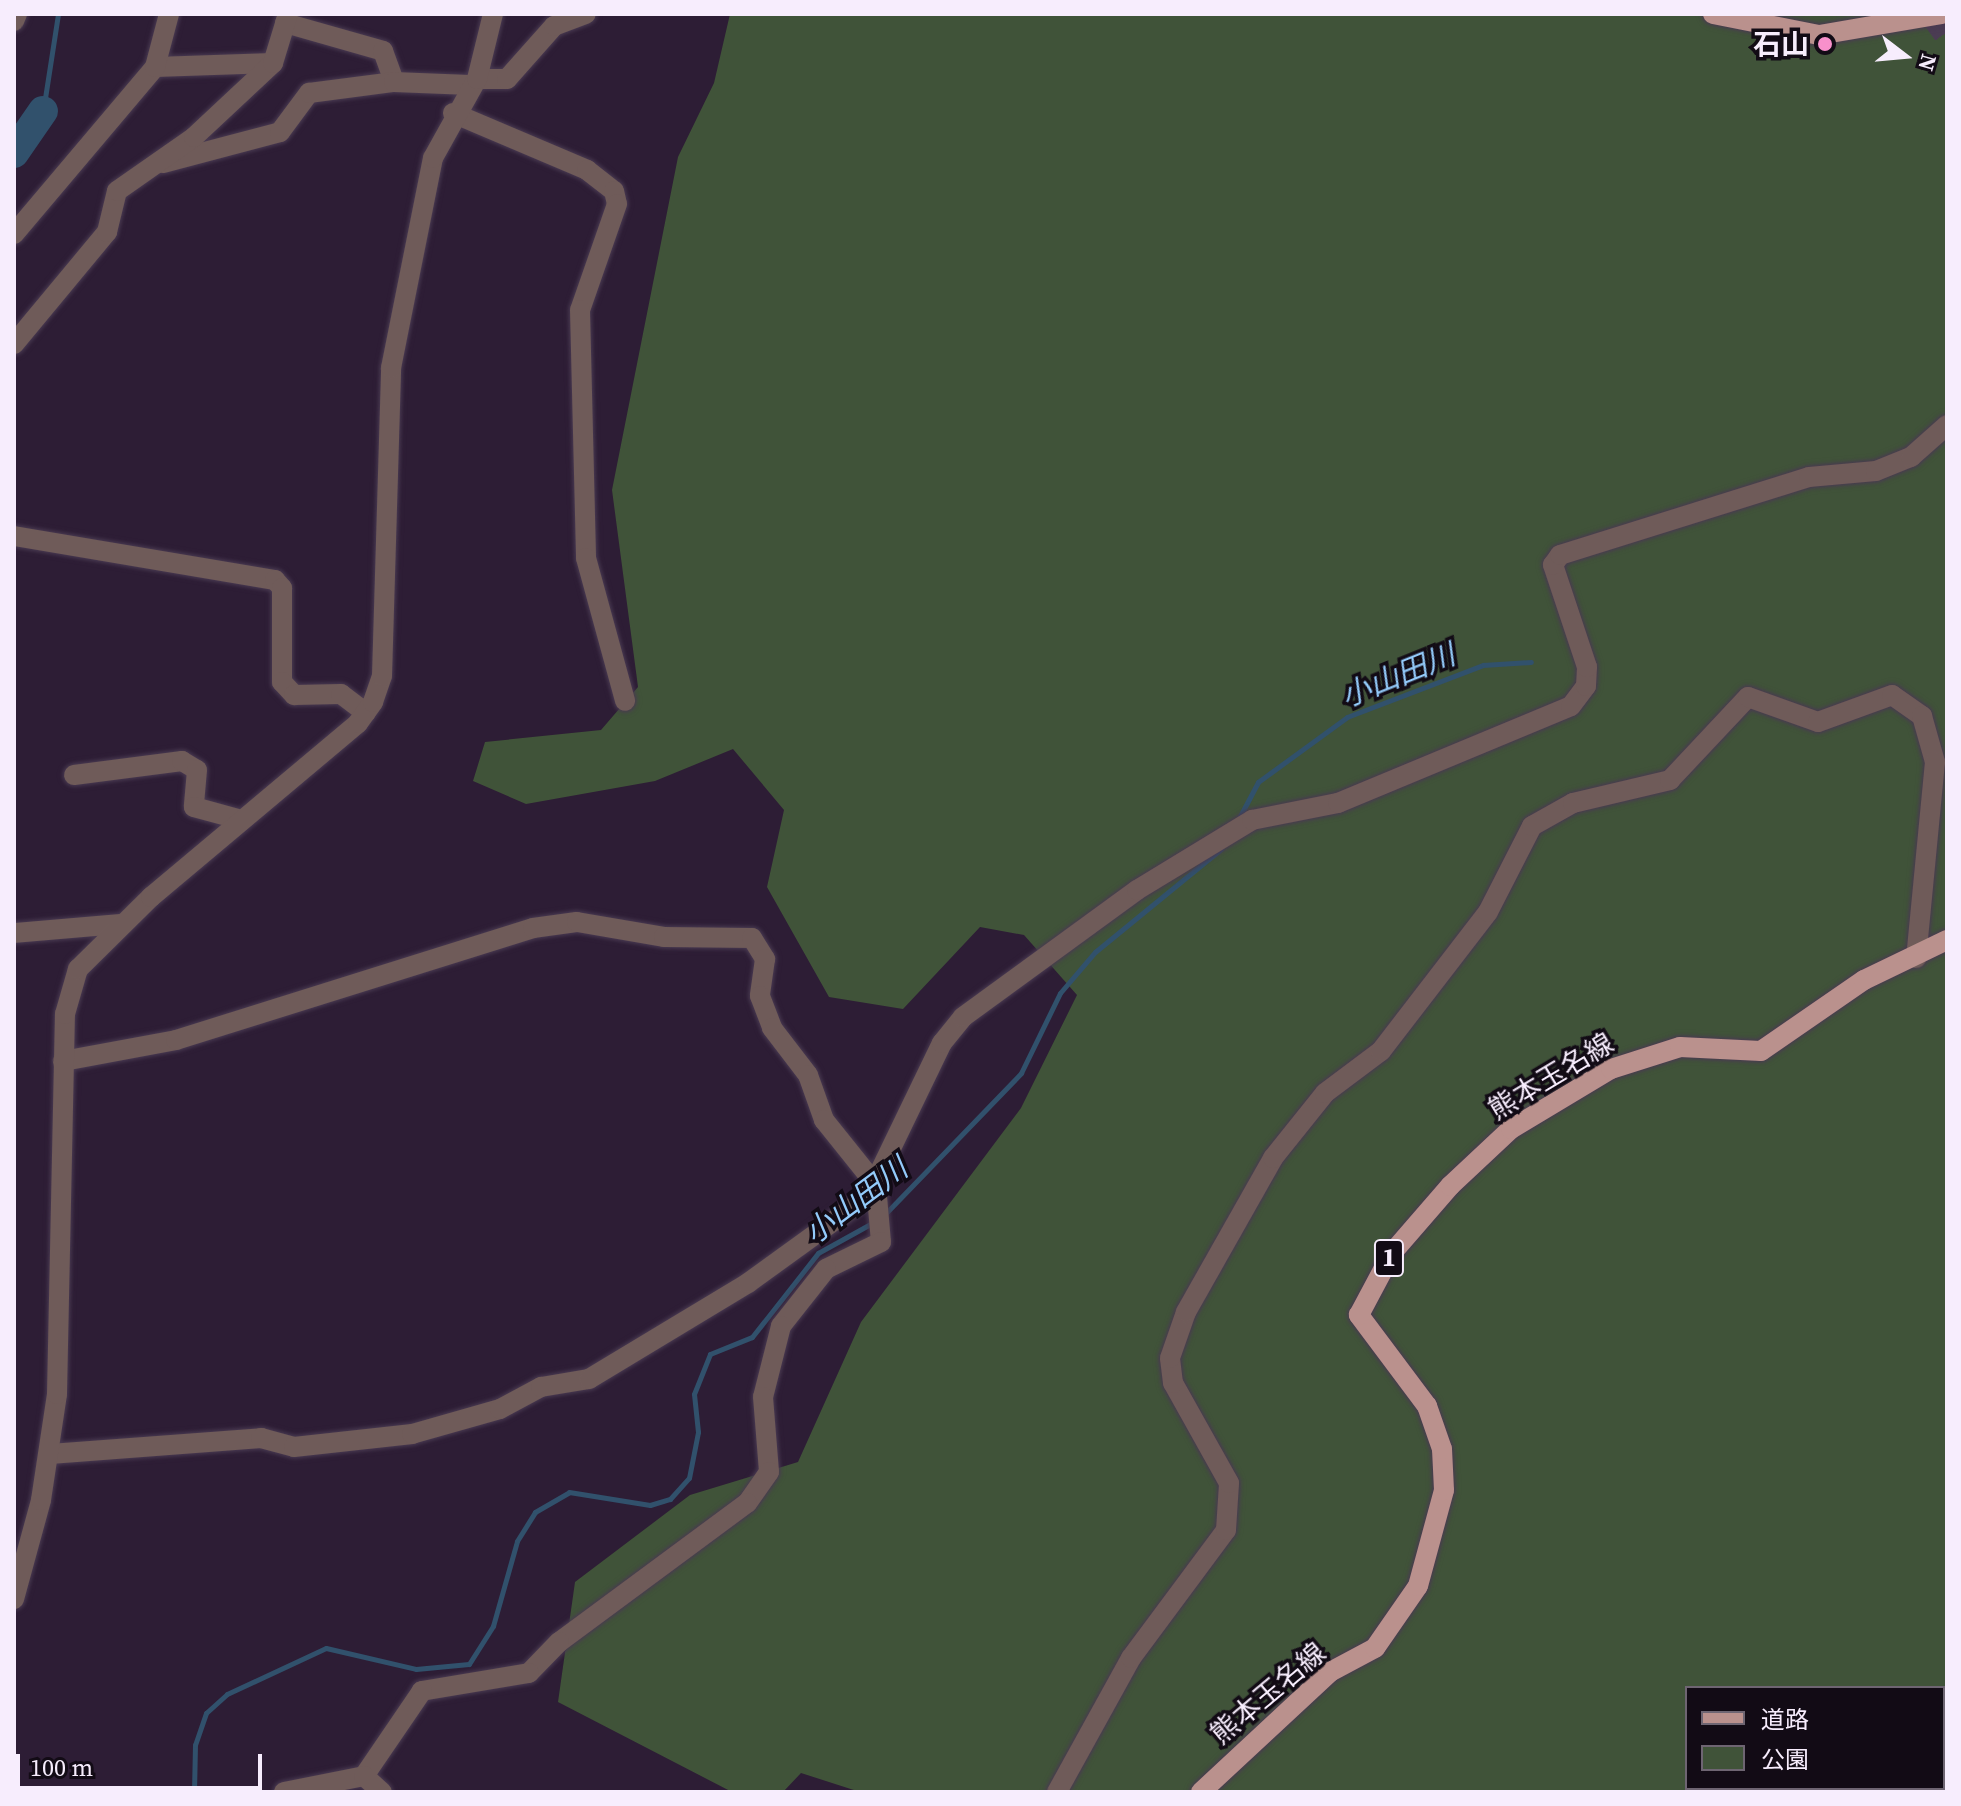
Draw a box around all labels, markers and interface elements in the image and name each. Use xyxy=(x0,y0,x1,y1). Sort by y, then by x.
north arrow xyxy=(1865,16,1945,96)
place label: 石山 xyxy=(1753,27,1809,61)
marker: 石山 xyxy=(1816,35,1834,53)
text: N xyxy=(1911,51,1945,74)
water label: 小山田川 xyxy=(1336,637,1460,715)
street label: 熊本玉名線 xyxy=(1482,1026,1620,1126)
water label: 小山田川 xyxy=(797,1151,915,1251)
road number: 1 xyxy=(1373,1236,1405,1280)
street label: 熊本玉名線 xyxy=(1204,1635,1332,1751)
legend xyxy=(1685,1686,1945,1790)
text: 道路 xyxy=(1761,1703,1809,1736)
scale bar xyxy=(20,1738,266,1788)
text: 公園 xyxy=(1761,1743,1809,1776)
text: 100 m xyxy=(30,1751,93,1784)

